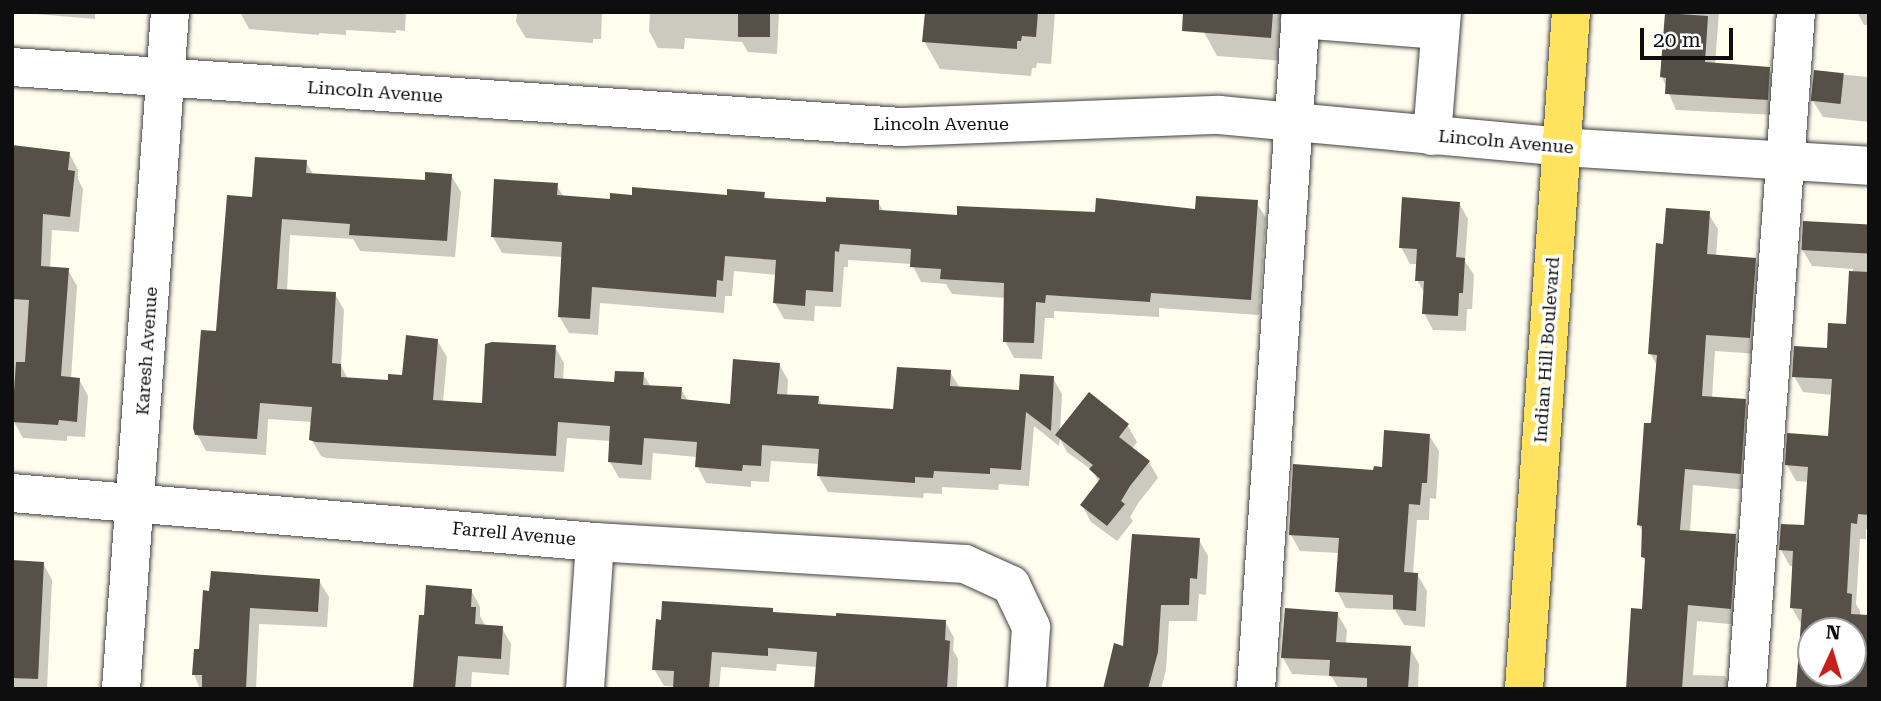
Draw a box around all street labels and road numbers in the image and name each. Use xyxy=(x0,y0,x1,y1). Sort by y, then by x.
street label: Lincoln Avenue xyxy=(306,76,444,108)
street label: Lincoln Avenue xyxy=(873,113,1009,135)
street label: Lincoln Avenue xyxy=(1437,125,1575,159)
street label: Indian Hill Boulevard xyxy=(1530,256,1564,444)
street label: Karesh Avenue xyxy=(132,286,162,416)
street label: Farrell Avenue xyxy=(451,518,577,550)

